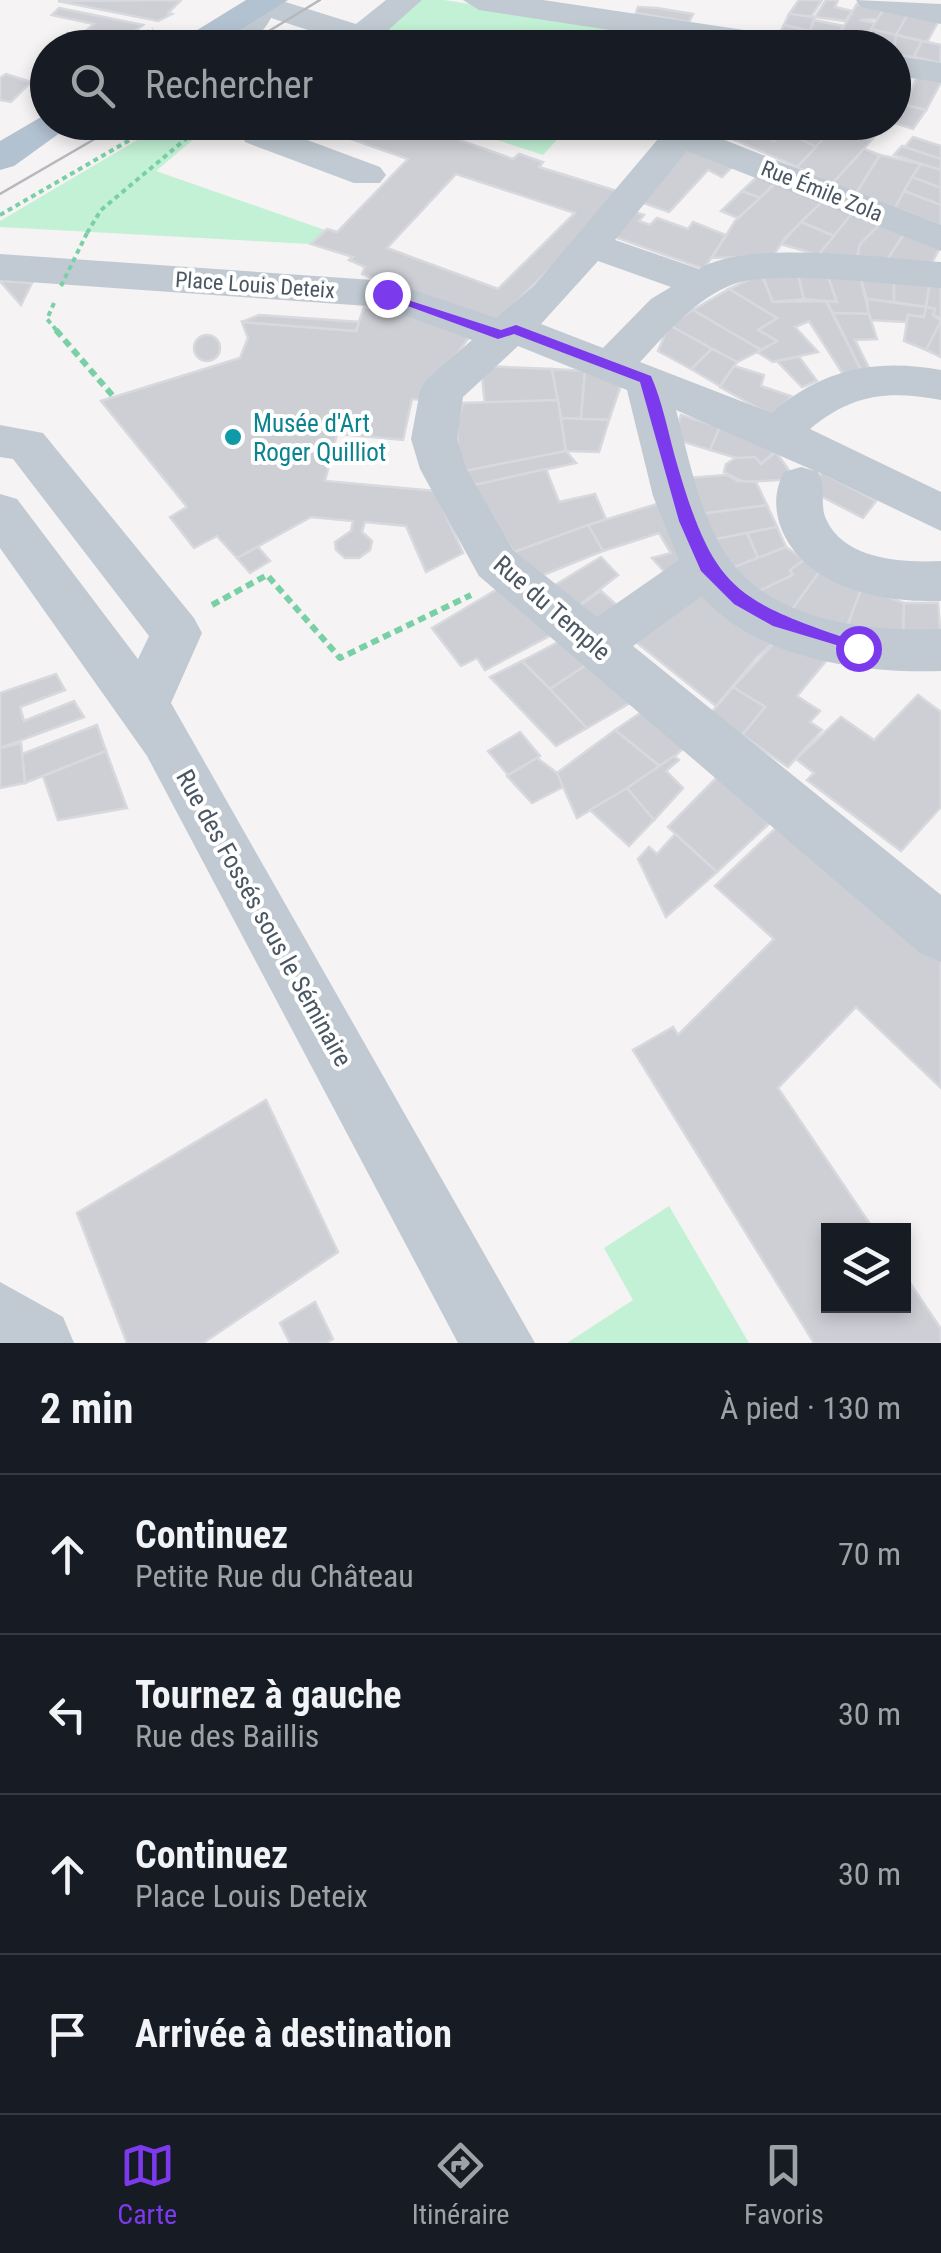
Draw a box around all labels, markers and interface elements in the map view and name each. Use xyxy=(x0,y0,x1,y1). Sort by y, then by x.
search box xyxy=(30,30,911,140)
icon: search xyxy=(65,58,120,113)
text: Rechercher xyxy=(145,63,313,107)
street label: Rue Émile Zola xyxy=(758,155,886,227)
street label: Place Louis Deteix xyxy=(174,267,336,303)
route end xyxy=(365,272,411,318)
place label: Musée d'Art Roger Quilliot xyxy=(253,409,386,467)
marker: Musée d'Art Roger Quilliot xyxy=(222,426,244,448)
street label: Rue du Temple xyxy=(488,550,616,666)
route start xyxy=(836,626,882,672)
street label: Rue des Fossés sous le Séminaire xyxy=(170,765,358,1071)
map controls xyxy=(821,1223,911,1313)
button: layers xyxy=(821,1223,911,1313)
text: 2 min xyxy=(40,1384,133,1433)
text: À pied · 130 m xyxy=(720,1389,901,1427)
text: Continuez xyxy=(135,1513,288,1557)
icon: ahead xyxy=(40,1527,95,1582)
text: 70 m xyxy=(838,1535,901,1573)
text: Petite Rue du Château xyxy=(135,1557,414,1595)
text: Tournez à gauche xyxy=(135,1673,402,1717)
icon: left xyxy=(40,1687,95,1742)
text: 30 m xyxy=(838,1695,901,1733)
text: Rue des Baillis xyxy=(135,1717,319,1755)
text: Continuez xyxy=(135,1833,288,1877)
icon: ahead xyxy=(40,1847,95,1902)
text: 30 m xyxy=(838,1855,901,1893)
text: Place Louis Deteix xyxy=(135,1877,368,1915)
icon: arrive xyxy=(40,2007,95,2062)
text: Arrivée à destination xyxy=(135,2012,452,2056)
tab: Carte xyxy=(117,2138,177,2231)
tab: Itinéraire xyxy=(412,2138,509,2231)
tab: Favoris xyxy=(744,2138,824,2231)

